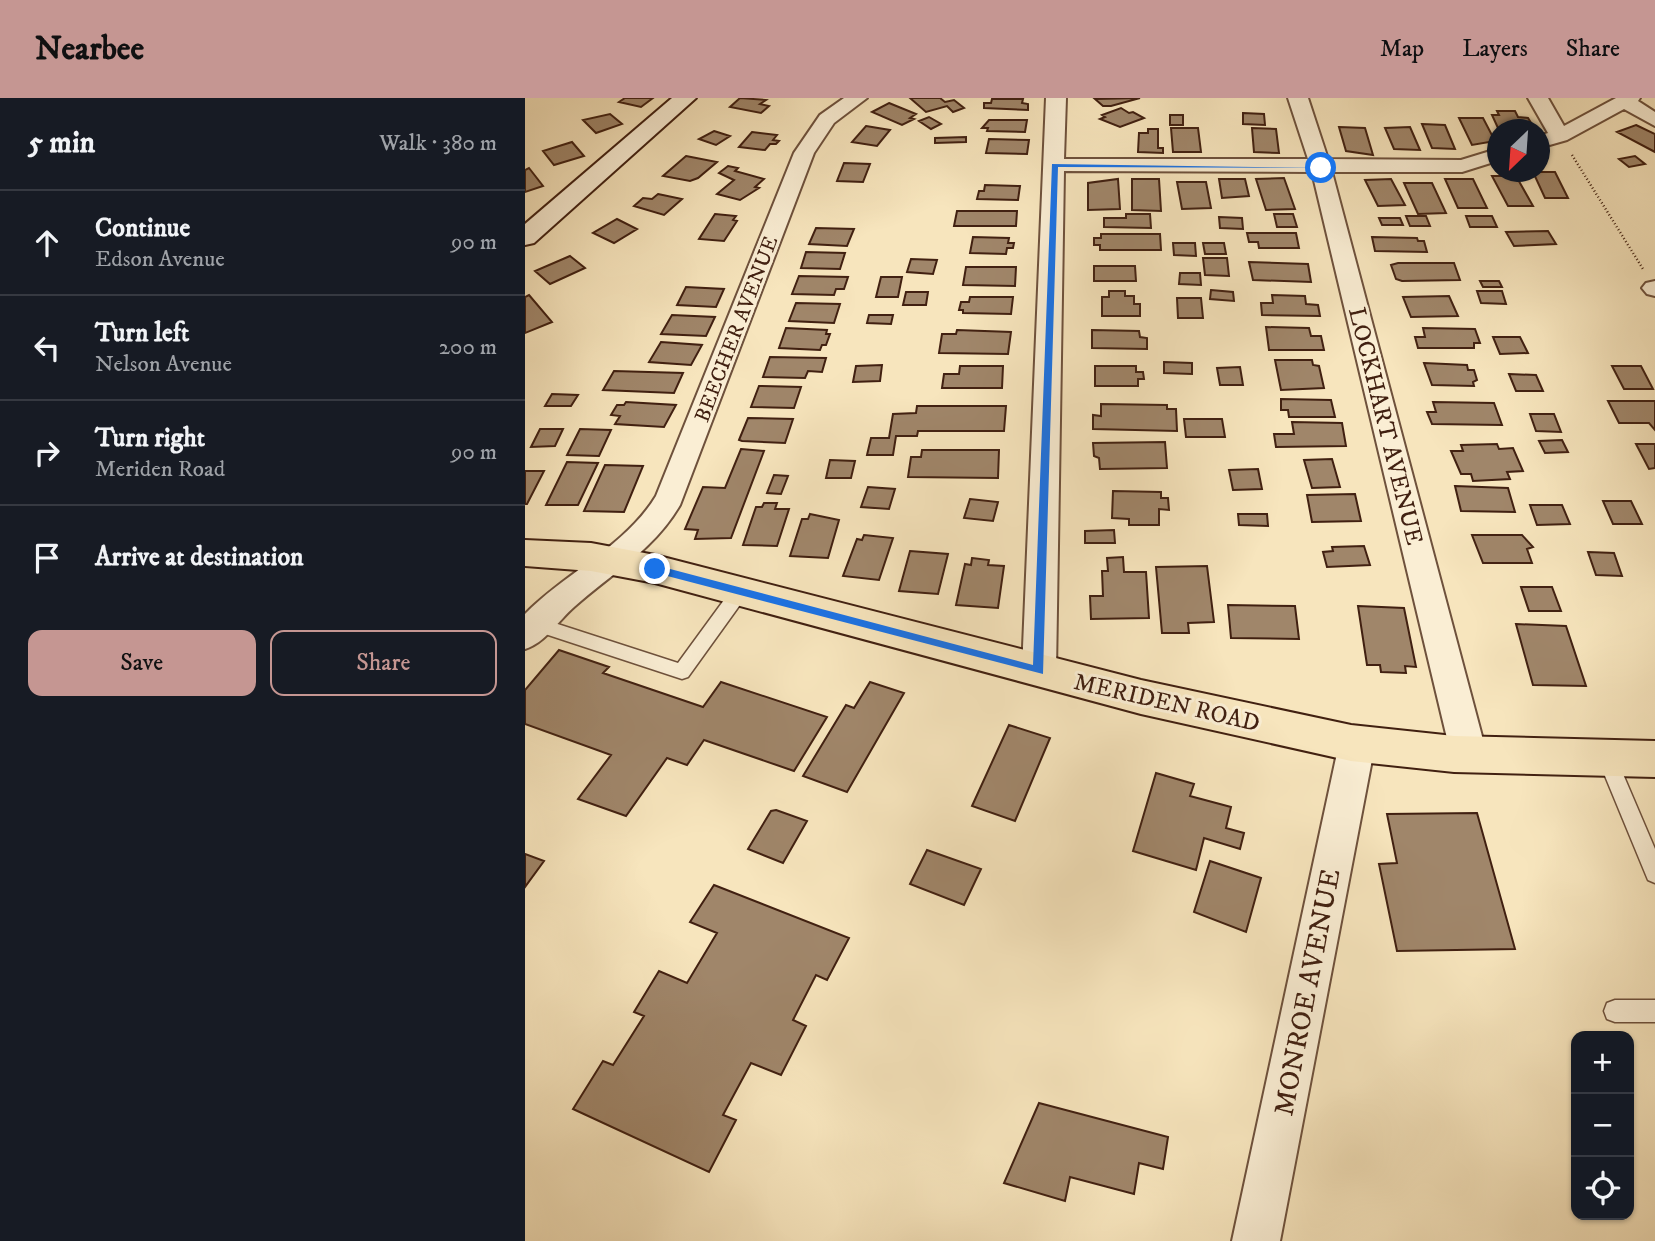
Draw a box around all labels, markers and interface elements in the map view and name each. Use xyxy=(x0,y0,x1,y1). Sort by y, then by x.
text: Nearbee xyxy=(35,29,144,70)
text: Map xyxy=(1380,34,1424,64)
text: Layers xyxy=(1462,34,1528,64)
text: Share xyxy=(1566,34,1620,64)
north arrow xyxy=(1487,119,1550,182)
text: 5 min xyxy=(28,125,95,162)
text: Walk · 380 m xyxy=(379,129,497,158)
route start xyxy=(1305,152,1336,183)
text: Continue xyxy=(95,212,190,245)
icon: ahead xyxy=(28,224,66,262)
text: 90 m xyxy=(451,228,497,257)
street label: BEECHER AVENUE xyxy=(689,233,784,426)
text: Edson Avenue xyxy=(95,245,225,274)
street label: LOCKHART AVENUE xyxy=(1341,304,1429,548)
text: Turn left xyxy=(95,317,189,350)
icon: left xyxy=(28,329,66,367)
text: 200 m xyxy=(439,333,497,362)
text: Nelson Avenue xyxy=(95,350,232,379)
text: Turn right xyxy=(95,422,205,455)
icon: right xyxy=(28,434,66,472)
text: 90 m xyxy=(451,438,497,467)
text: Meriden Road xyxy=(95,455,225,484)
icon: arrive xyxy=(28,539,66,577)
text: Arrive at destination xyxy=(95,541,304,574)
route end xyxy=(639,553,670,584)
button: Save xyxy=(28,630,256,696)
button: Share xyxy=(270,630,497,696)
street label: MERIDEN ROAD xyxy=(1071,667,1263,739)
street label: MONROE AVENUE xyxy=(1266,866,1349,1119)
map controls xyxy=(1571,1031,1634,1220)
button: + xyxy=(1571,1031,1634,1094)
button: − xyxy=(1571,1094,1634,1157)
button: locate xyxy=(1571,1157,1634,1220)

